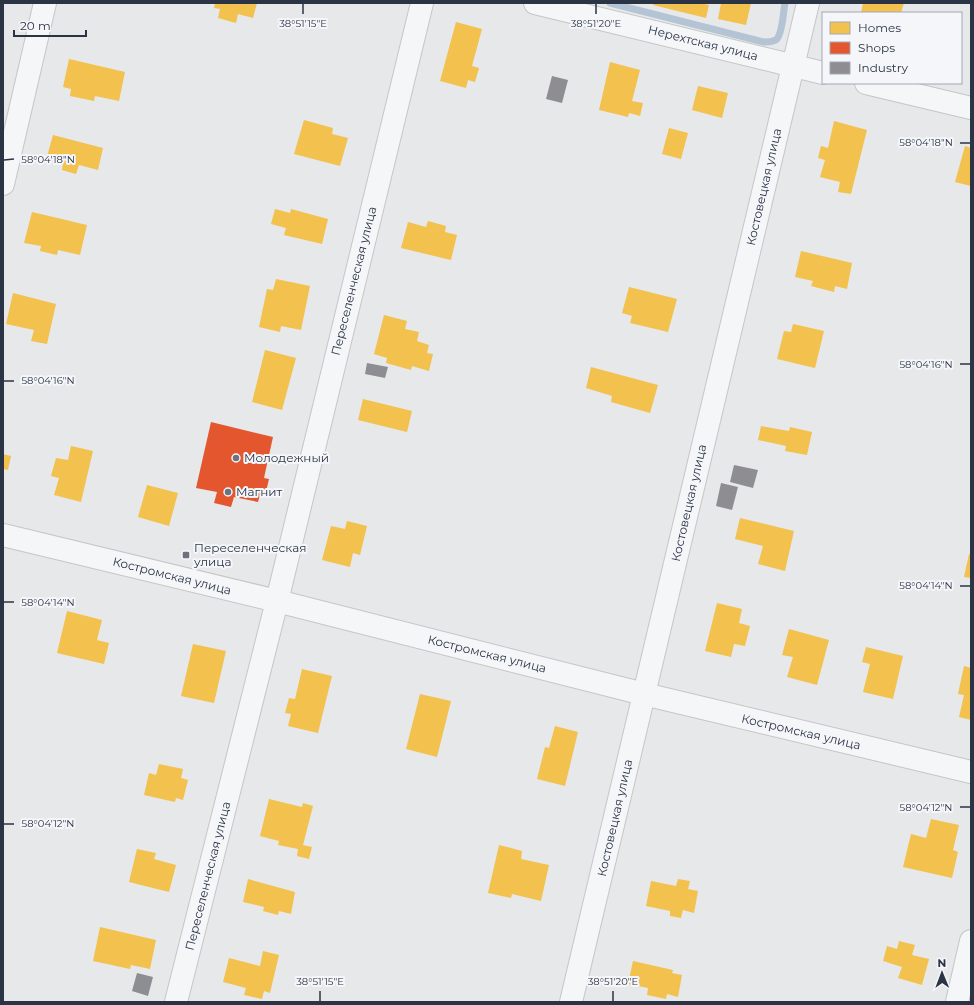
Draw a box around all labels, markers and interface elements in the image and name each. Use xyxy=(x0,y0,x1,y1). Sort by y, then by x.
scale bar xyxy=(14,12,86,38)
legend xyxy=(822,12,962,84)
text: 38°51'15"E xyxy=(279,17,327,30)
text: 38°51'20"E xyxy=(571,17,622,30)
text: 20 m xyxy=(20,18,51,33)
text: Homes xyxy=(858,20,901,35)
street label: Нерехтская улица xyxy=(647,22,760,63)
text: Shops xyxy=(858,40,895,55)
text: Industry xyxy=(858,60,908,75)
street label: Костовецкая улица xyxy=(743,127,784,247)
text: 58°04'18"N xyxy=(899,136,953,149)
text: 58°04'18"N xyxy=(21,153,75,166)
street label: Переселенческая улица xyxy=(328,205,379,357)
text: 58°04'16"N xyxy=(899,358,953,371)
text: 58°04'16"N xyxy=(21,374,75,387)
street label: Костовецкая улица xyxy=(668,443,709,563)
place label: Молодежный xyxy=(244,450,329,465)
marker: Молодежный xyxy=(231,453,241,463)
place label: Магнит xyxy=(236,484,283,499)
marker: Магнит xyxy=(223,487,233,497)
place label: Переселенческая улица xyxy=(193,540,306,569)
marker: Переселенческая улица xyxy=(181,550,191,560)
street label: Костромская улица xyxy=(111,553,233,598)
text: 58°04'14"N xyxy=(899,579,953,592)
text: 58°04'14"N xyxy=(21,596,75,609)
street label: Костромская улица xyxy=(426,631,548,676)
street label: Костромская улица xyxy=(740,711,862,753)
street label: Костовецкая улица xyxy=(594,758,635,878)
street label: Переселенческая улица xyxy=(182,800,233,952)
text: 58°04'12"N xyxy=(900,801,952,814)
text: 58°04'12"N xyxy=(22,817,74,830)
north arrow xyxy=(922,953,962,993)
text: N xyxy=(937,956,946,970)
text: 38°51'15"E xyxy=(296,975,344,988)
text: 38°51'20"E xyxy=(588,975,639,988)

